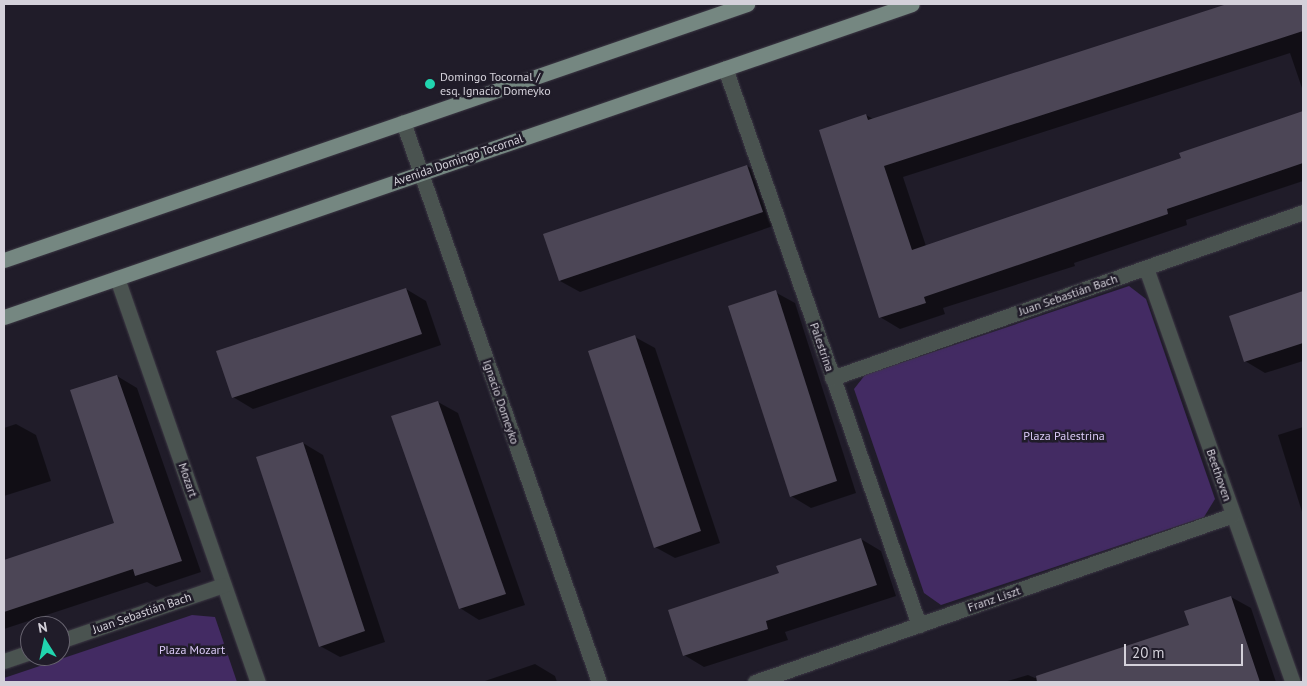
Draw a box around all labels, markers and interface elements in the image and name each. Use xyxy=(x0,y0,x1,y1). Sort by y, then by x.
place label: Domingo Tocornal / esq. Ignacio Domeyko xyxy=(440,70,552,98)
marker: Domingo Tocornal / esq. Ignacio Domeyko xyxy=(424,78,436,90)
street label: Avenida Domingo Tocornal xyxy=(391,131,525,189)
street label: Juan Sebastián Bach xyxy=(1017,271,1119,319)
street label: Palestrina xyxy=(807,321,837,373)
street label: Ignacio Domeyko xyxy=(480,358,522,446)
park label: Plaza Palestrina xyxy=(1023,429,1105,443)
street label: Beethoven xyxy=(1203,447,1235,503)
street label: Mozart xyxy=(175,461,201,499)
street label: Franz Liszt xyxy=(966,583,1022,615)
street label: Juan Sebastián Bach xyxy=(91,589,193,637)
north arrow xyxy=(20,616,70,666)
text: N xyxy=(36,618,49,637)
scale bar xyxy=(1127,634,1246,666)
park label: Plaza Mozart xyxy=(159,643,225,657)
text: 20 m xyxy=(1132,643,1165,662)

